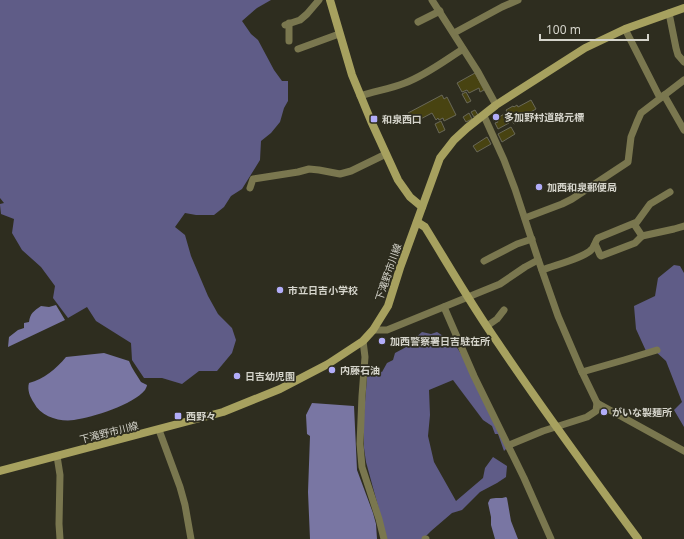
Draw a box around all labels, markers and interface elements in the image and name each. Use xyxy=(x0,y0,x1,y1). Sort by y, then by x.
scale bar xyxy=(540,16,648,42)
text: 100 m xyxy=(546,21,581,38)
place label: 多加野村道路元標 xyxy=(504,110,584,124)
place label: 和泉西口 xyxy=(382,112,422,126)
marker: 多加野村道路元標 xyxy=(491,112,501,122)
marker: 和泉西口 xyxy=(369,114,379,124)
place label: 加西和泉郵便局 xyxy=(547,180,617,194)
marker: 加西和泉郵便局 xyxy=(534,182,544,192)
street label: 下滝野市川線 xyxy=(372,241,404,303)
place label: 市立日吉小学校 xyxy=(288,283,358,297)
marker: 市立日吉小学校 xyxy=(275,285,285,295)
place label: 加西警察署日吉駐在所 xyxy=(390,334,490,348)
marker: 加西警察署日吉駐在所 xyxy=(377,336,387,346)
place label: 内藤石油 xyxy=(340,363,380,377)
marker: 内藤石油 xyxy=(327,365,337,375)
place label: 日吉幼児園 xyxy=(245,369,295,383)
marker: 日吉幼児園 xyxy=(232,371,242,381)
place label: がいな製麺所 xyxy=(612,405,672,419)
marker: がいな製麺所 xyxy=(599,407,609,417)
place label: 西野々 xyxy=(186,409,216,423)
marker: 西野々 xyxy=(173,411,183,421)
street label: 下滝野市川線 xyxy=(78,418,140,446)

